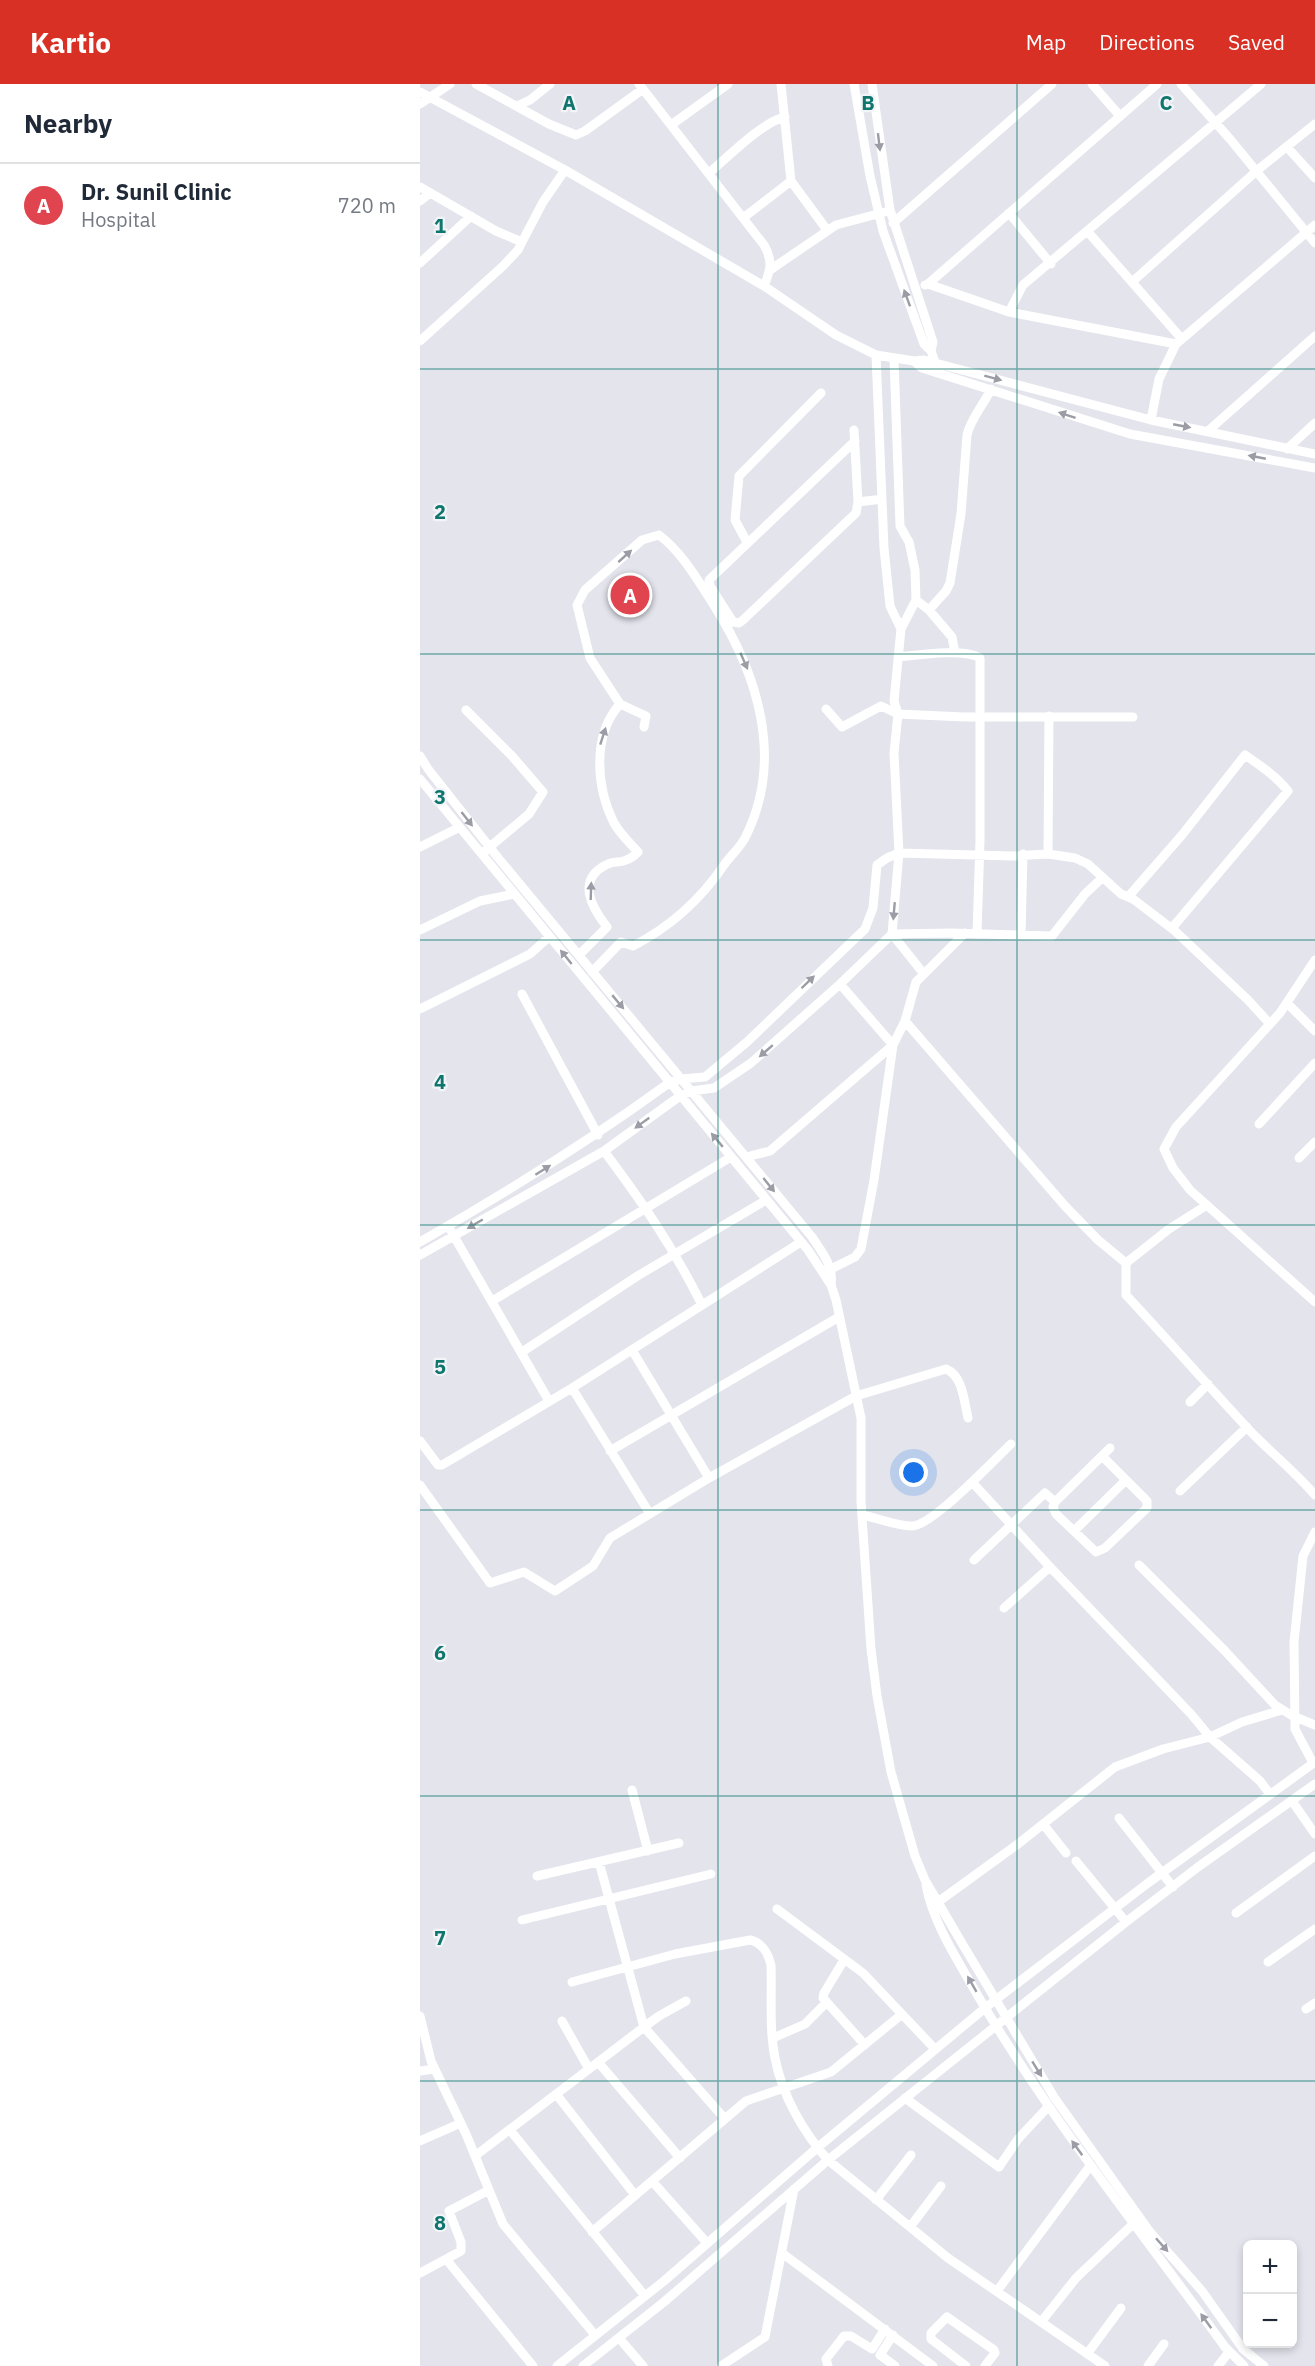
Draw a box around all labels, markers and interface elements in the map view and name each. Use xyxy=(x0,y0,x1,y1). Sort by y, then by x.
text: Kartio xyxy=(30,24,111,61)
text: Map xyxy=(1026,28,1066,56)
text: Directions xyxy=(1099,28,1195,56)
text: Saved xyxy=(1228,28,1285,56)
text: A xyxy=(562,89,576,116)
text: B xyxy=(861,89,875,116)
text: C xyxy=(1159,89,1173,116)
text: Nearby xyxy=(24,106,112,140)
one-way arrow xyxy=(874,133,883,152)
text: Dr. Sunil Clinic xyxy=(81,177,232,206)
text: A xyxy=(37,192,50,219)
text: 720 m xyxy=(338,192,396,219)
text: Hospital xyxy=(81,206,156,233)
text: 1 xyxy=(434,212,446,239)
one-way arrow xyxy=(902,289,912,307)
one-way arrow xyxy=(983,374,1002,384)
one-way arrow xyxy=(1058,409,1076,419)
one-way arrow xyxy=(1172,422,1191,431)
one-way arrow xyxy=(1248,452,1267,461)
text: 2 xyxy=(434,498,446,525)
one-way arrow xyxy=(617,550,632,563)
pin: A xyxy=(610,572,650,618)
one-way arrow xyxy=(740,653,749,670)
one-way arrow xyxy=(599,727,609,745)
text: 3 xyxy=(434,783,446,810)
one-way arrow xyxy=(461,812,473,827)
one-way arrow xyxy=(587,881,596,900)
one-way arrow xyxy=(889,902,899,921)
one-way arrow xyxy=(559,949,572,965)
one-way arrow xyxy=(801,976,815,990)
one-way arrow xyxy=(611,995,624,1010)
one-way arrow xyxy=(759,1044,774,1057)
text: 4 xyxy=(434,1068,446,1095)
one-way arrow xyxy=(635,1117,650,1129)
one-way arrow xyxy=(710,1132,723,1148)
one-way arrow xyxy=(535,1164,551,1175)
one-way arrow xyxy=(762,1177,775,1192)
one-way arrow xyxy=(467,1219,484,1229)
text: 5 xyxy=(434,1353,446,1380)
your location xyxy=(899,1458,928,1487)
text: 6 xyxy=(434,1639,446,1666)
text: 7 xyxy=(434,1924,446,1951)
one-way arrow xyxy=(966,1976,977,1992)
one-way arrow xyxy=(1032,2061,1043,2077)
one-way arrow xyxy=(1071,2141,1083,2157)
text: 8 xyxy=(434,2209,446,2236)
one-way arrow xyxy=(1155,2237,1168,2252)
map controls xyxy=(1243,2240,1297,2348)
button: + xyxy=(1243,2240,1297,2294)
button: − xyxy=(1243,2294,1297,2348)
one-way arrow xyxy=(1201,2314,1213,2329)

